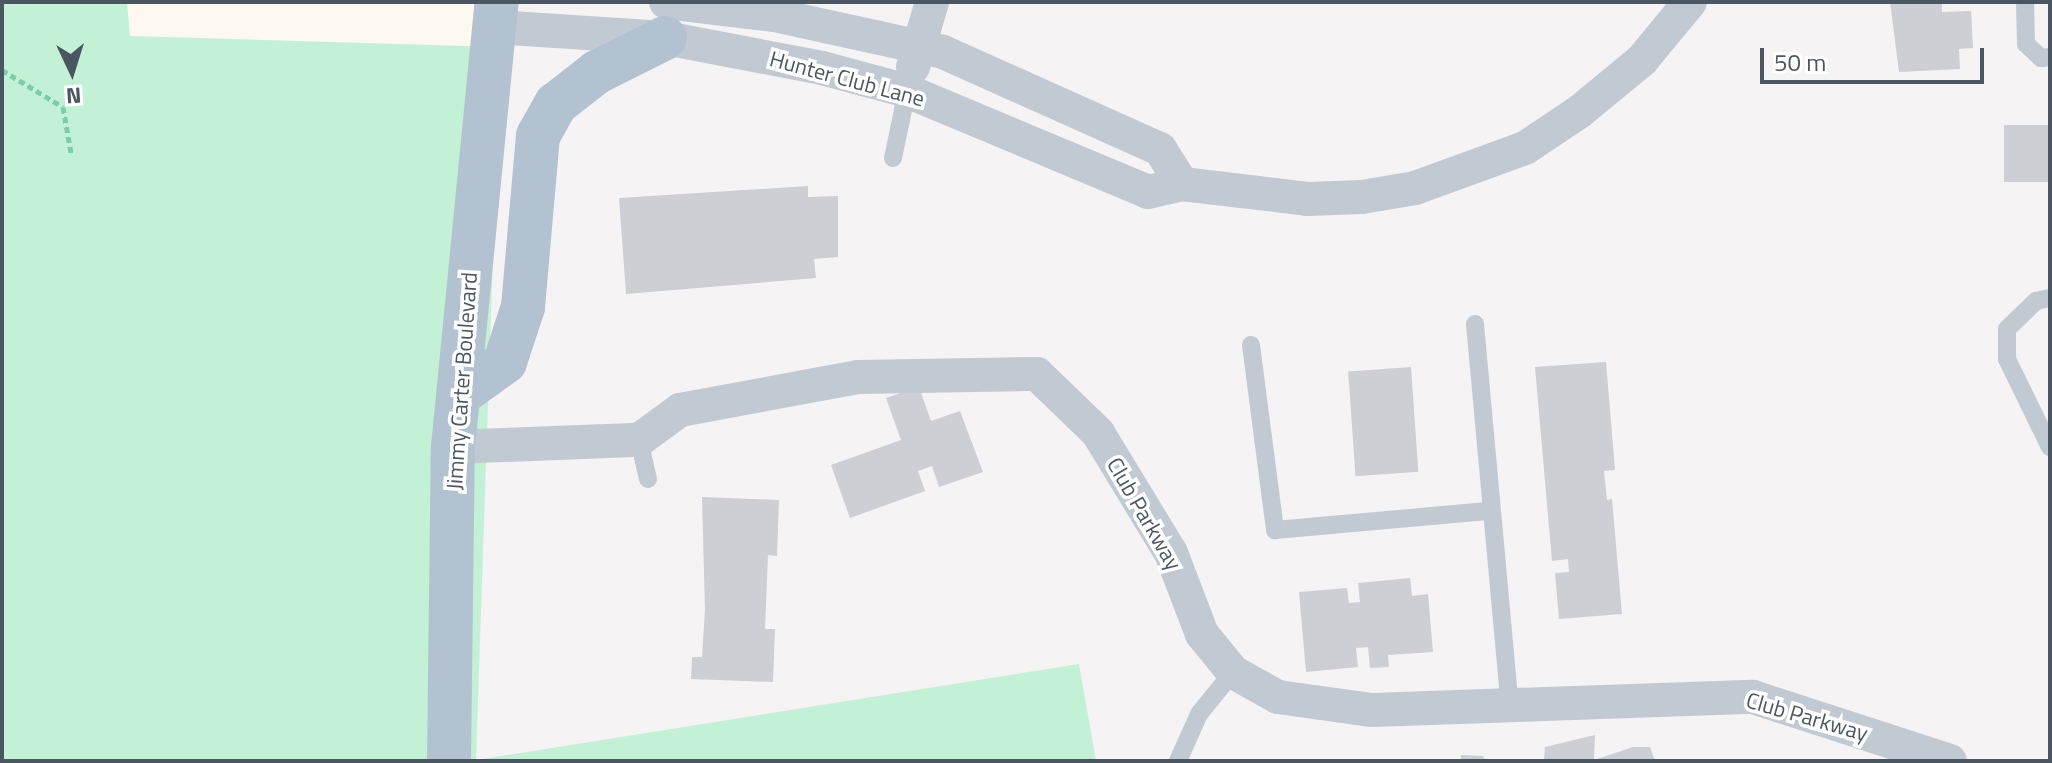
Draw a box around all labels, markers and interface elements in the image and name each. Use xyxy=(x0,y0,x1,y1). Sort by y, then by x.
north arrow xyxy=(32,32,112,112)
scale bar xyxy=(1764,32,1988,82)
text: 50 m xyxy=(1774,44,1826,80)
street label: Hunter Club Lane xyxy=(767,46,927,112)
text: N xyxy=(65,78,82,113)
street label: Jimmy Carter Boulevard xyxy=(441,271,483,491)
street label: Club Parkway xyxy=(1101,453,1187,575)
street label: Club Parkway xyxy=(1743,687,1871,747)

